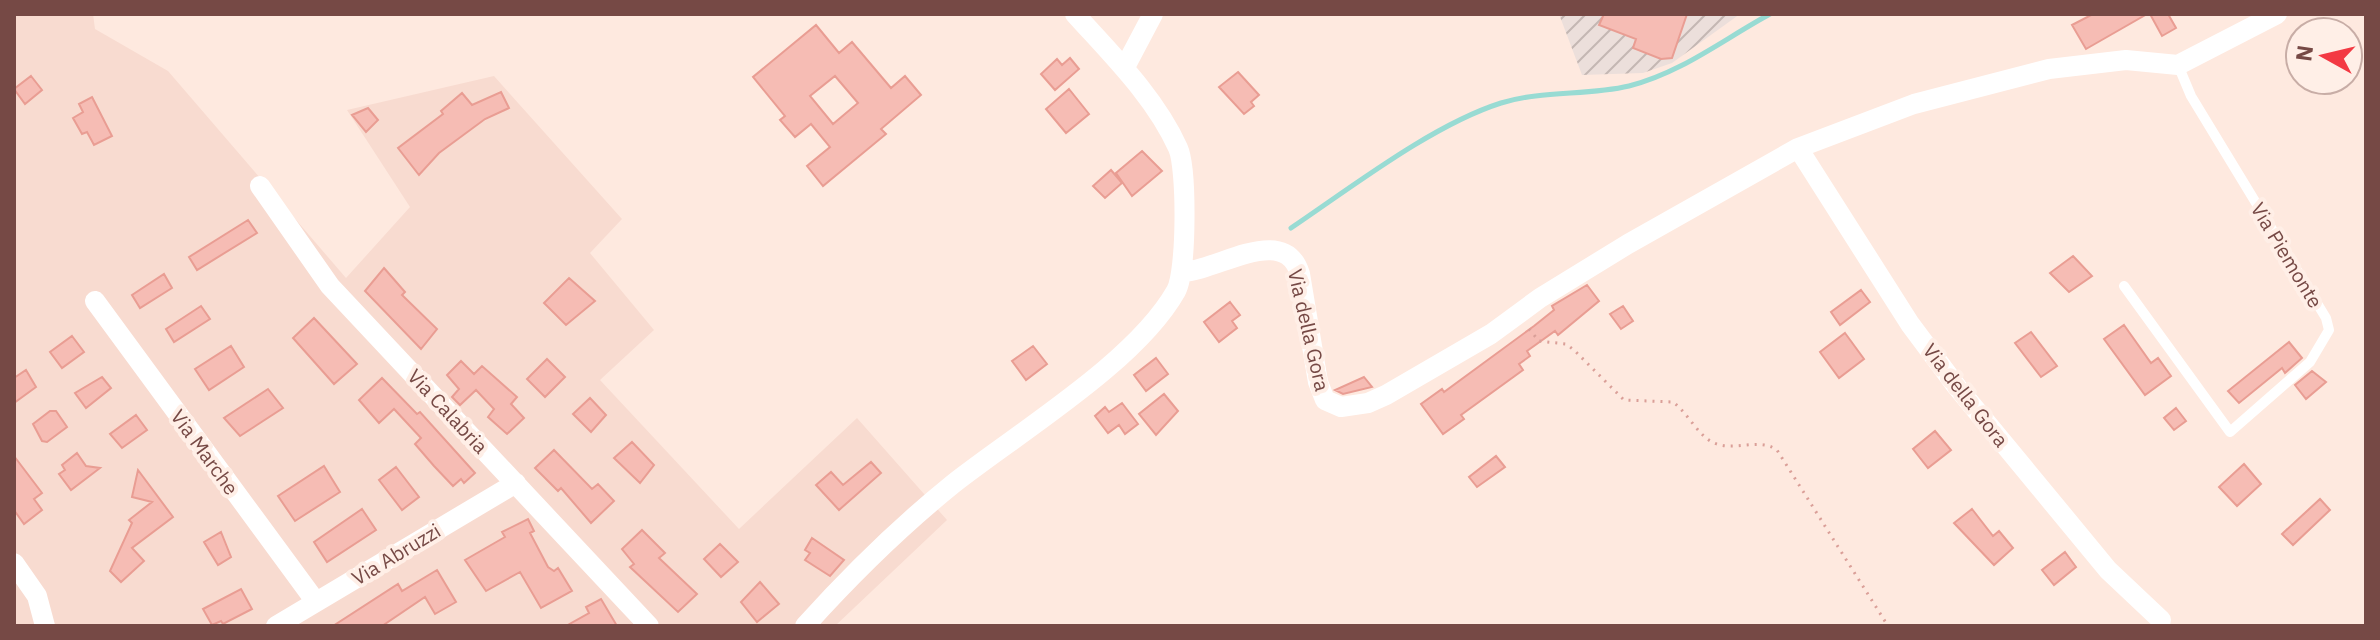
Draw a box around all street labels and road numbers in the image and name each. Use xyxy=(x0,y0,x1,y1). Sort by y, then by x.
street label: Via Piemonte xyxy=(2245,197,2329,313)
street label: Via della Gora xyxy=(1282,266,1336,394)
street label: Via della Gora xyxy=(1917,338,2015,453)
street label: Via Calabria xyxy=(402,363,494,459)
street label: Via Marche xyxy=(165,404,245,500)
street label: Via Abruzzi xyxy=(347,517,445,591)

